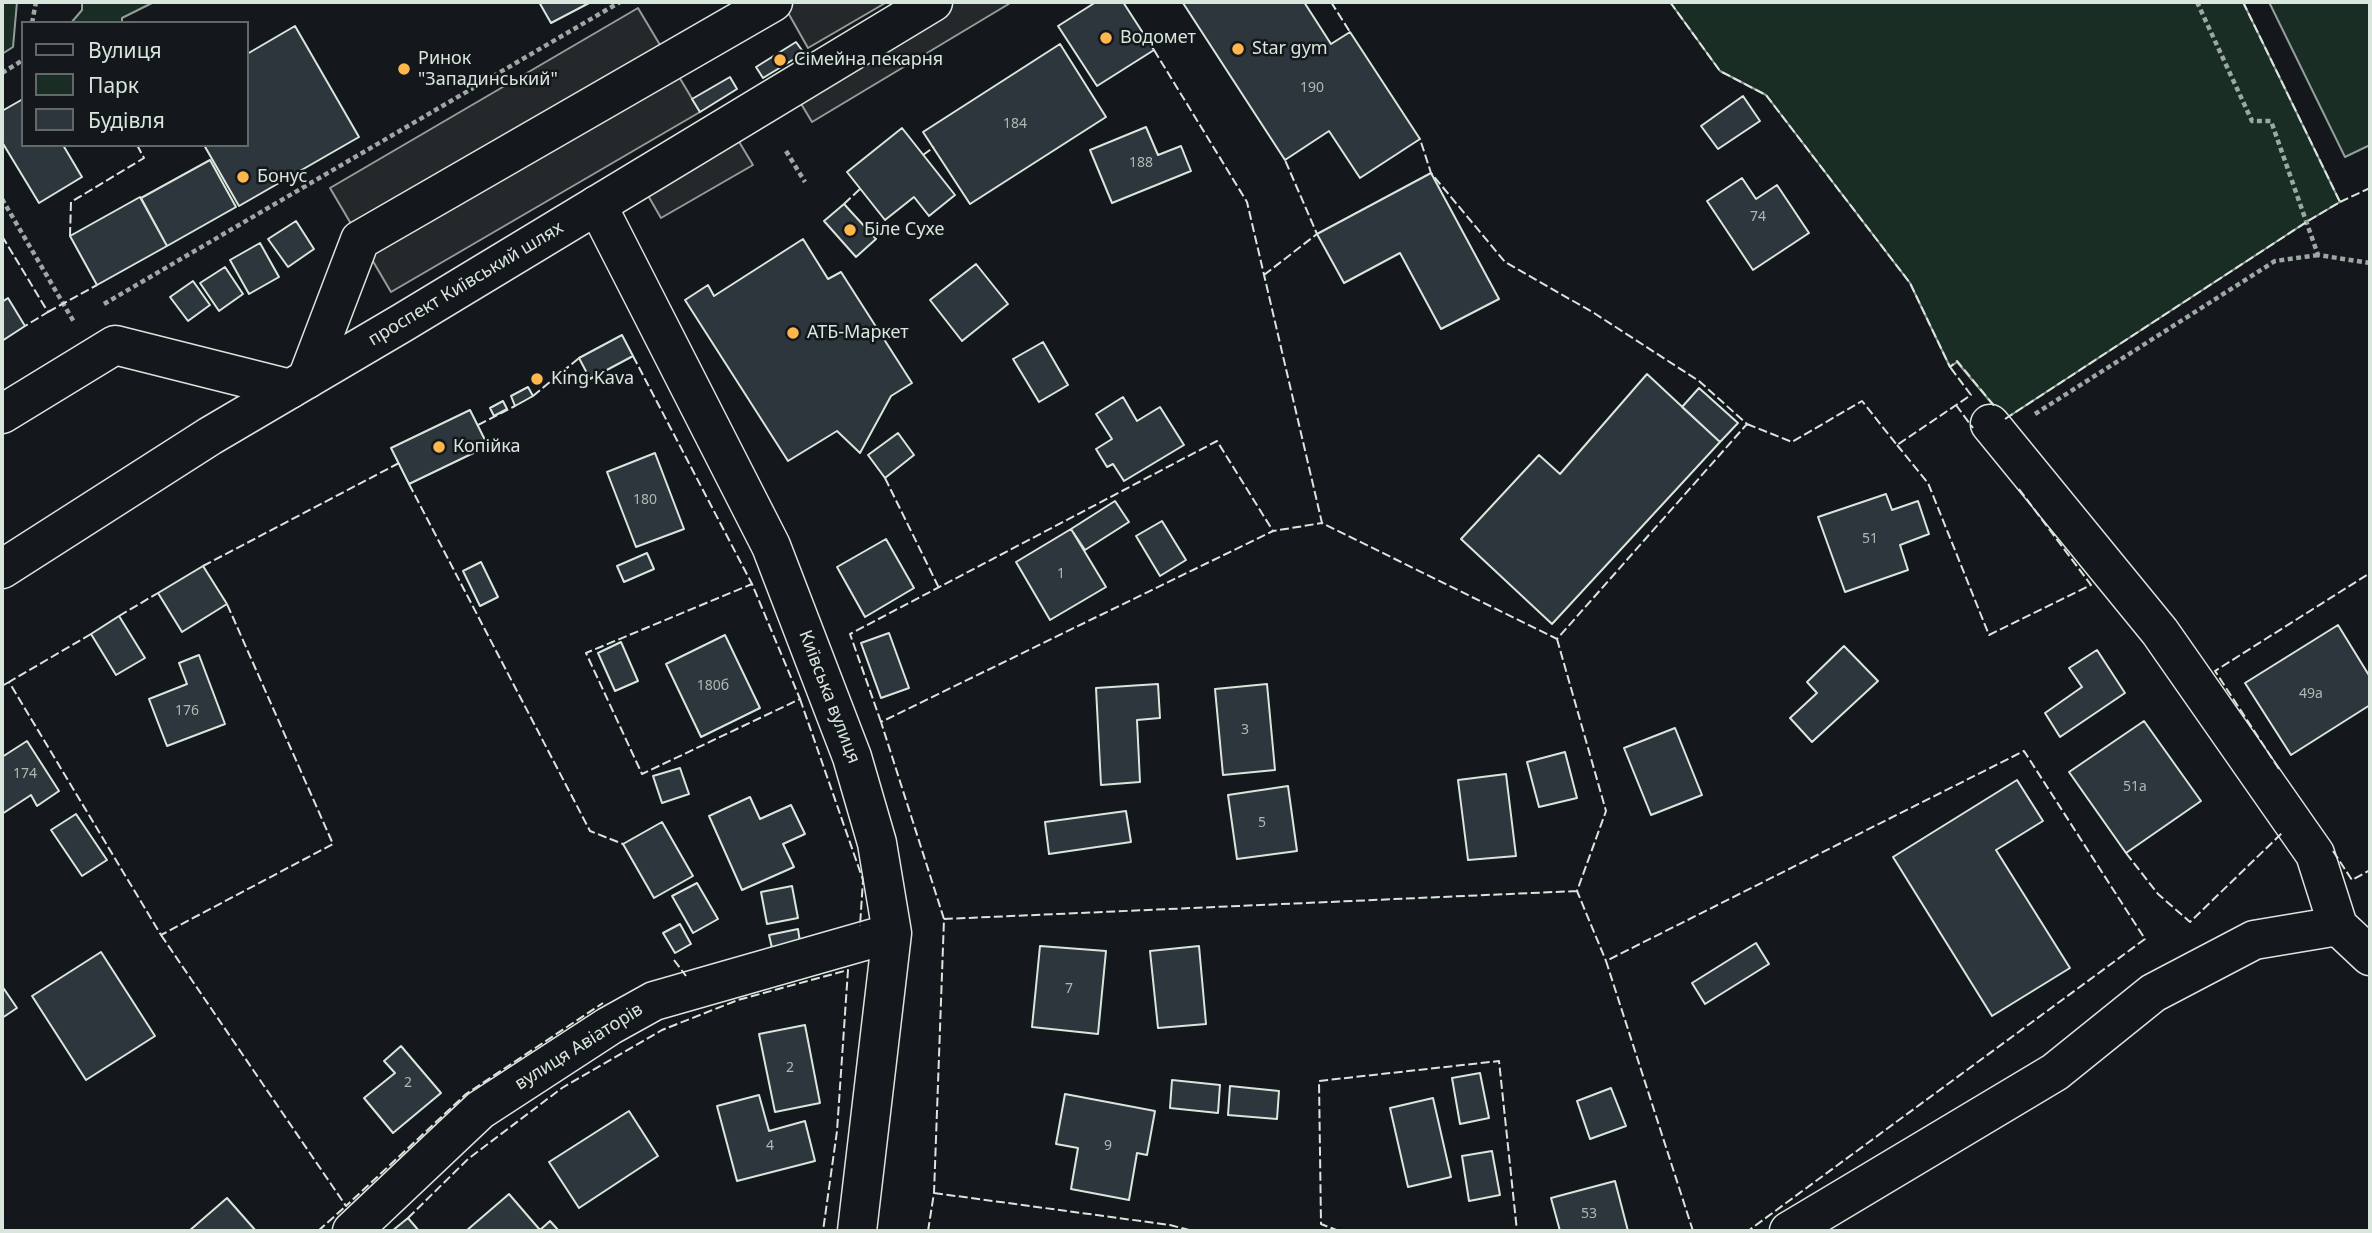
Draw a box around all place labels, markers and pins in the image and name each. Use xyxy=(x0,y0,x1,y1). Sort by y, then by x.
place label: Водомет xyxy=(1120,27,1196,49)
marker: Водомет xyxy=(1098,30,1114,46)
place label: Star gym xyxy=(1252,38,1328,60)
marker: Star gym xyxy=(1230,41,1246,57)
place label: Ринок "Западинський" xyxy=(418,48,558,90)
place label: Сімейна пекарня xyxy=(794,49,943,71)
marker: Сімейна пекарня xyxy=(772,52,788,68)
marker: Ринок "Западинський" xyxy=(396,61,412,77)
place label: Бонус xyxy=(257,166,307,188)
marker: Бонус xyxy=(235,169,251,185)
place label: Біле Сухе xyxy=(864,219,944,241)
marker: Біле Сухе xyxy=(842,222,858,238)
place label: АТБ-Маркет xyxy=(807,322,909,344)
marker: АТБ-Маркет xyxy=(785,325,801,341)
place label: King Kava xyxy=(551,368,634,390)
marker: King Kava xyxy=(529,371,545,387)
place label: Копійка xyxy=(453,436,521,458)
marker: Копійка xyxy=(431,439,447,455)

